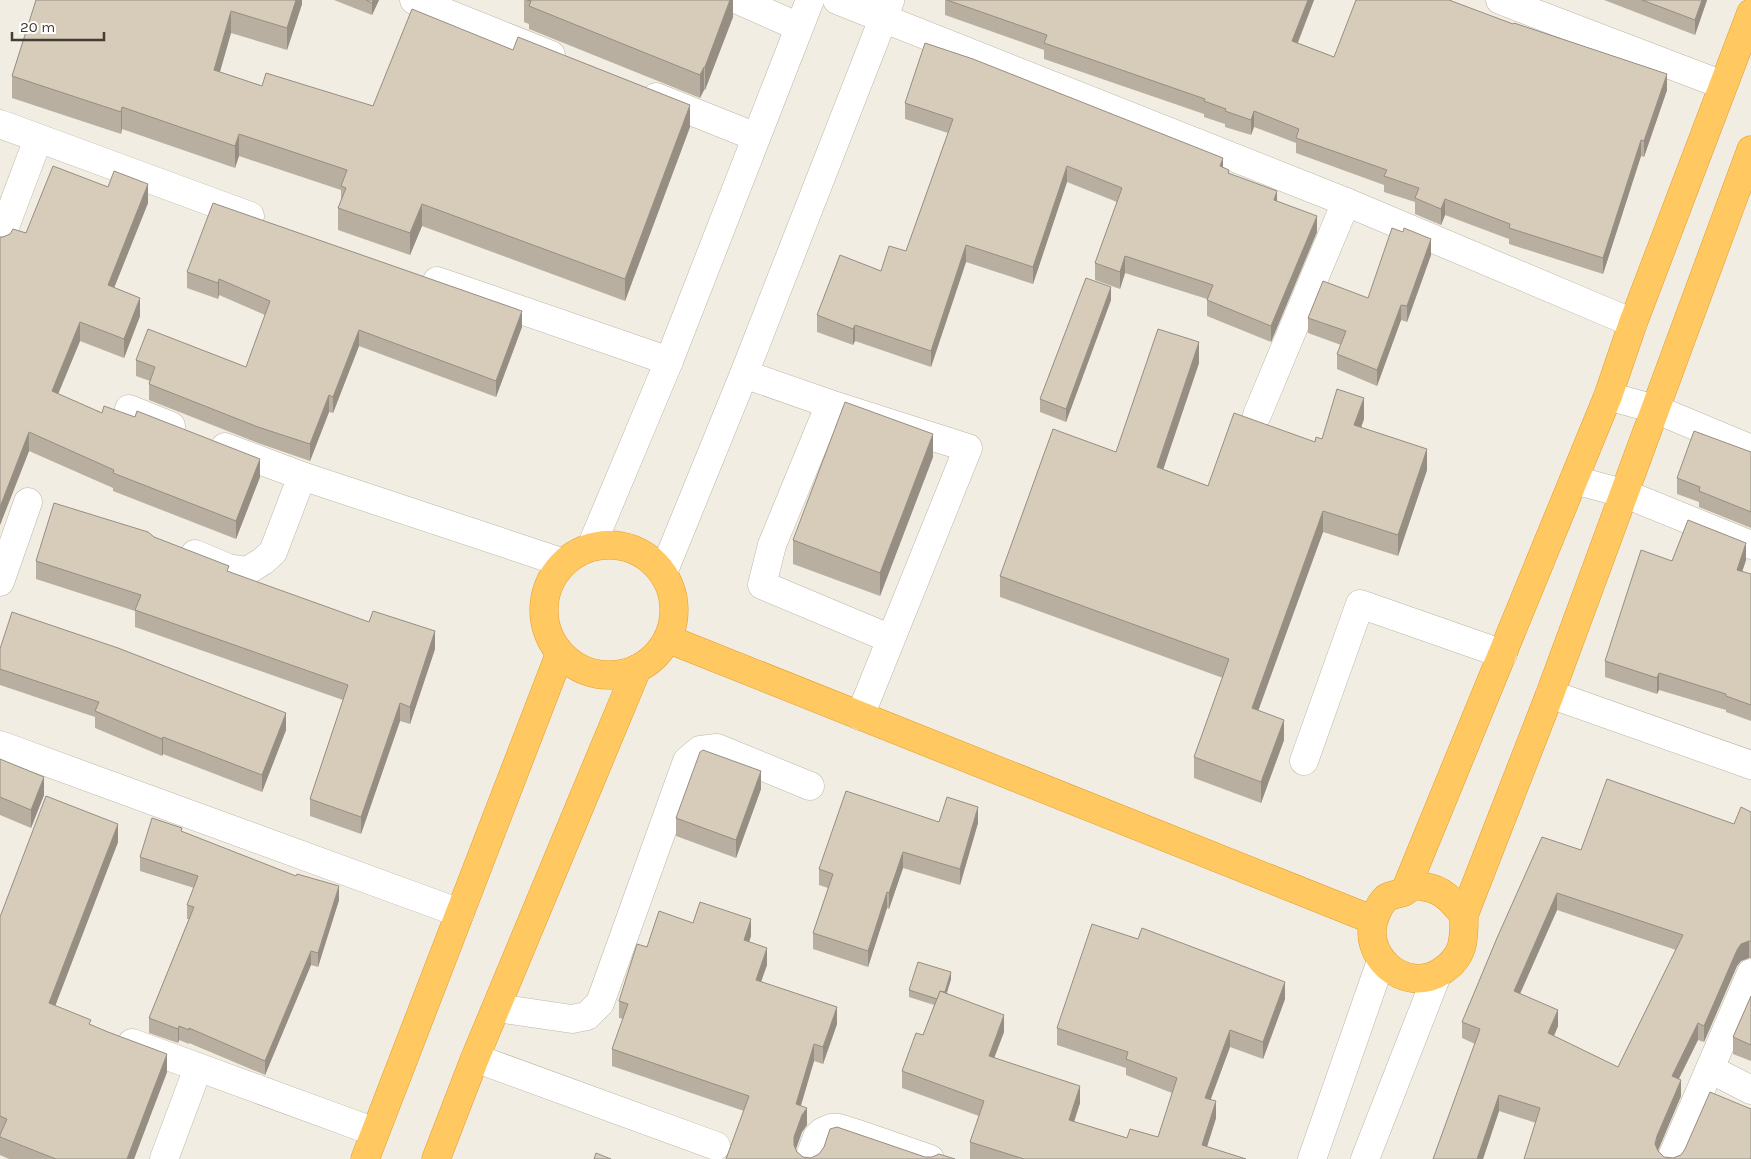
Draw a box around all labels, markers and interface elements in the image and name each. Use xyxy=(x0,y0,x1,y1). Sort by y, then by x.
scale bar xyxy=(12,10,105,42)
text: 20 m xyxy=(20,18,55,36)

